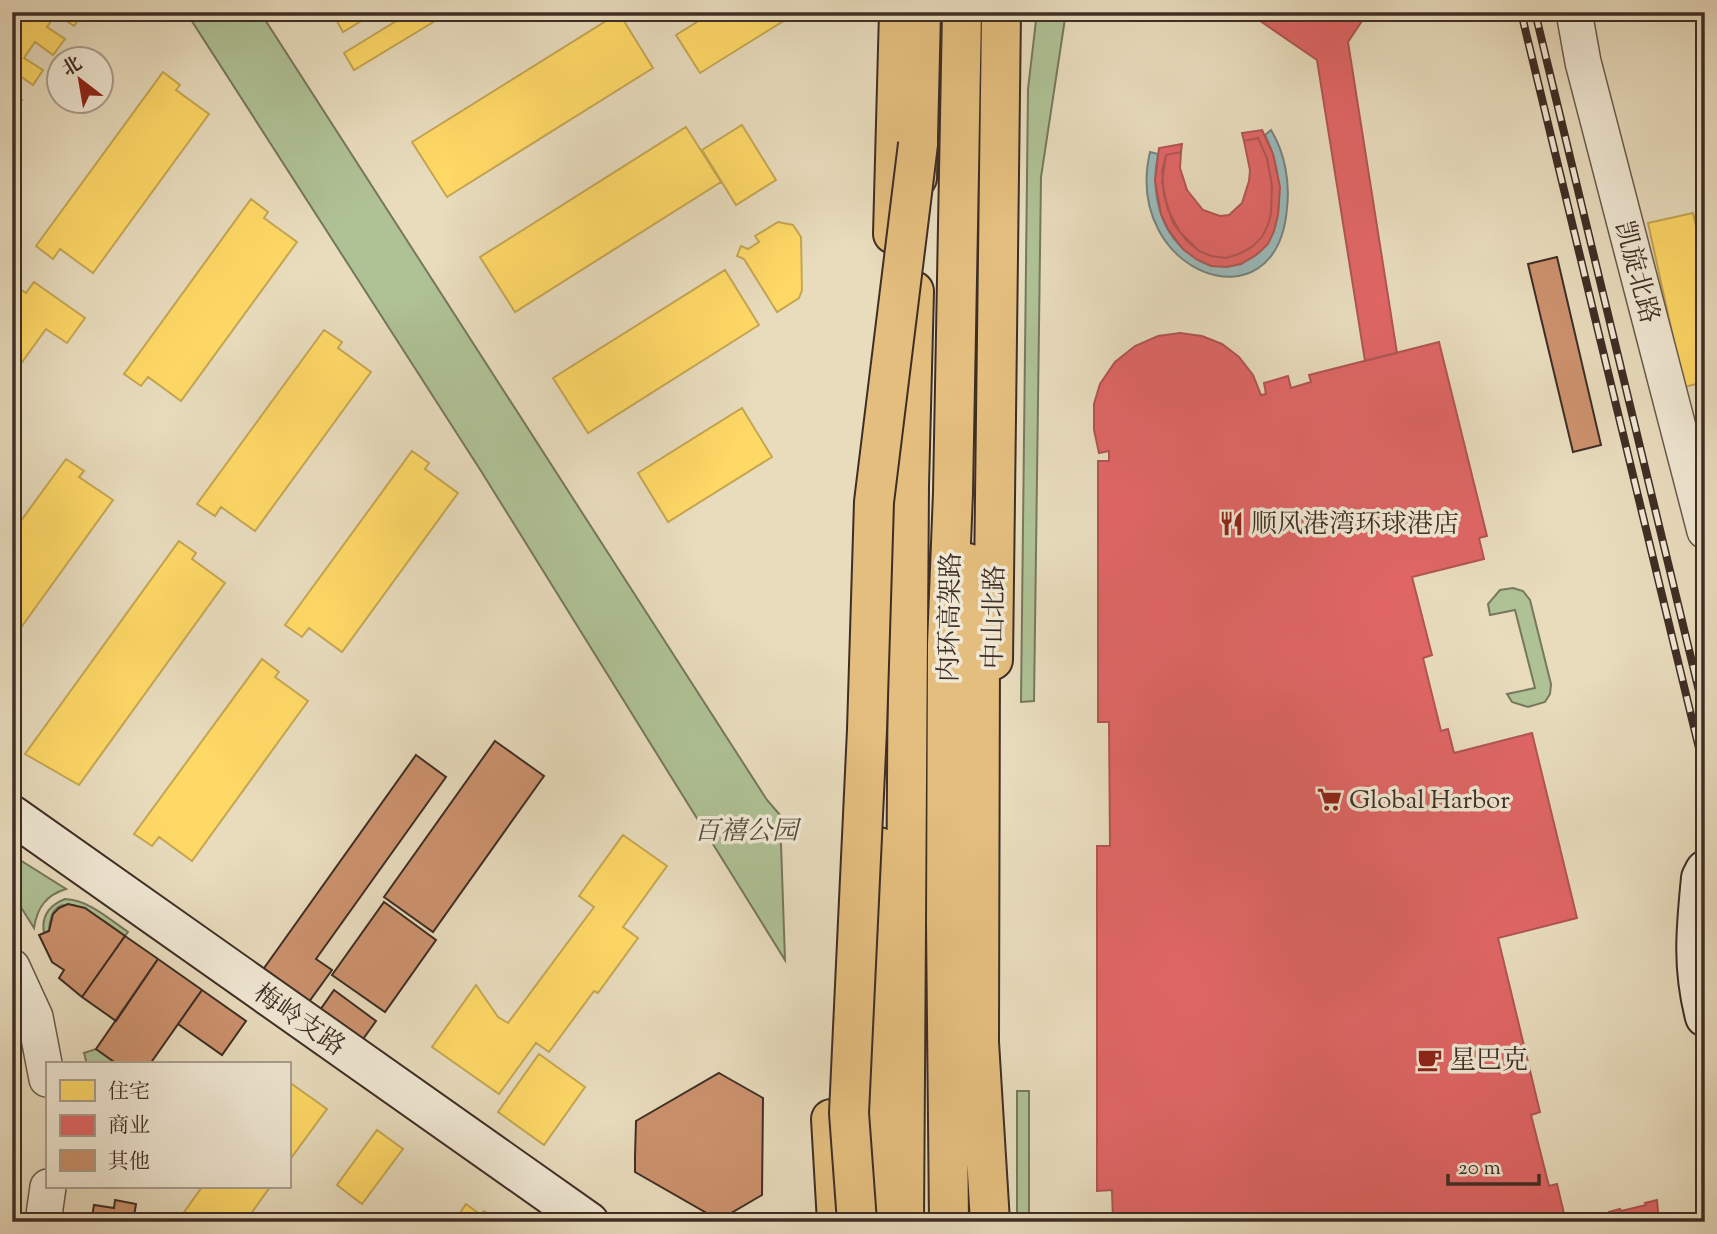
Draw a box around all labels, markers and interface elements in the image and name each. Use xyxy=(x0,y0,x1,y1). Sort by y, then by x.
north arrow xyxy=(46,46,116,116)
text: 北 xyxy=(57,51,88,84)
street label: 凯旋北路 xyxy=(1604,218,1667,328)
place label: 顺风港湾环球港店 xyxy=(1251,507,1459,544)
restaurant icon: 顺风港湾环球港店 xyxy=(1217,509,1245,537)
street label: 内环高架路 xyxy=(932,552,971,682)
street label: 中山北路 xyxy=(976,565,1015,669)
place label: Global Harbor xyxy=(1349,783,1510,820)
supermarket icon: Global Harbor xyxy=(1315,785,1343,813)
park label: 百禧公园 xyxy=(694,814,802,851)
street label: 梅岭支路 xyxy=(245,976,352,1066)
place label: 星巴克 xyxy=(1450,1043,1528,1080)
cafe icon: 星巴克 xyxy=(1416,1045,1444,1073)
legend xyxy=(46,1062,290,1188)
text: 住宅 xyxy=(108,1078,150,1108)
text: 商业 xyxy=(108,1112,150,1142)
scale bar xyxy=(1448,1143,1538,1187)
text: 其他 xyxy=(108,1148,150,1178)
text: 20 m xyxy=(1458,1154,1501,1184)

